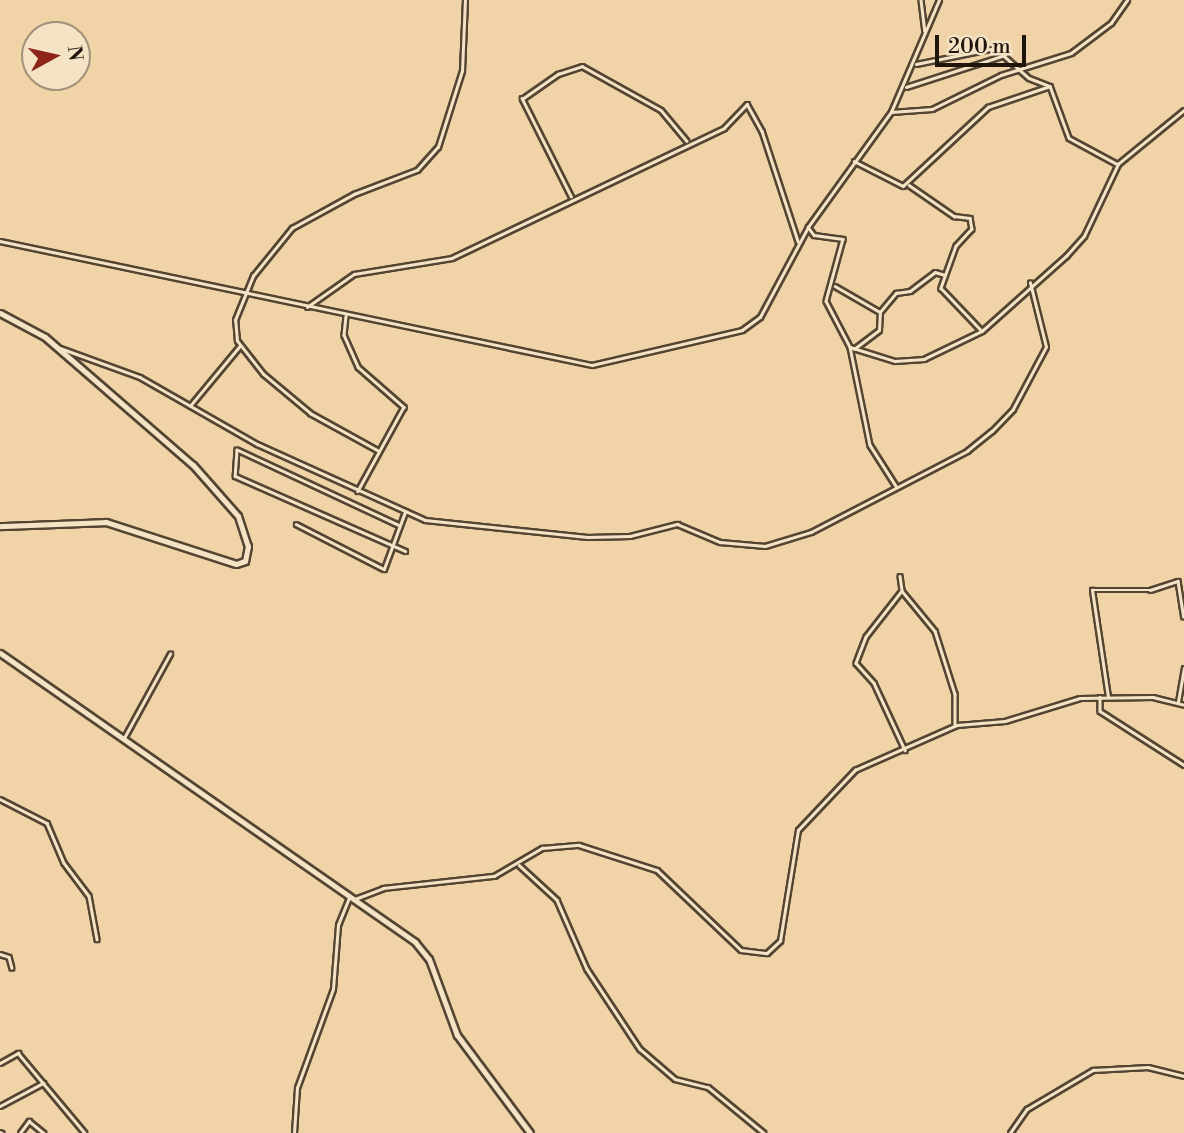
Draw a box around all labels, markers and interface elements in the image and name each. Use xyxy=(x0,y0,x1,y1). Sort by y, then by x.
north arrow xyxy=(21,21,91,91)
scale bar xyxy=(939,21,1030,65)
text: 200 m xyxy=(948,34,1011,60)
text: N xyxy=(62,44,88,62)

